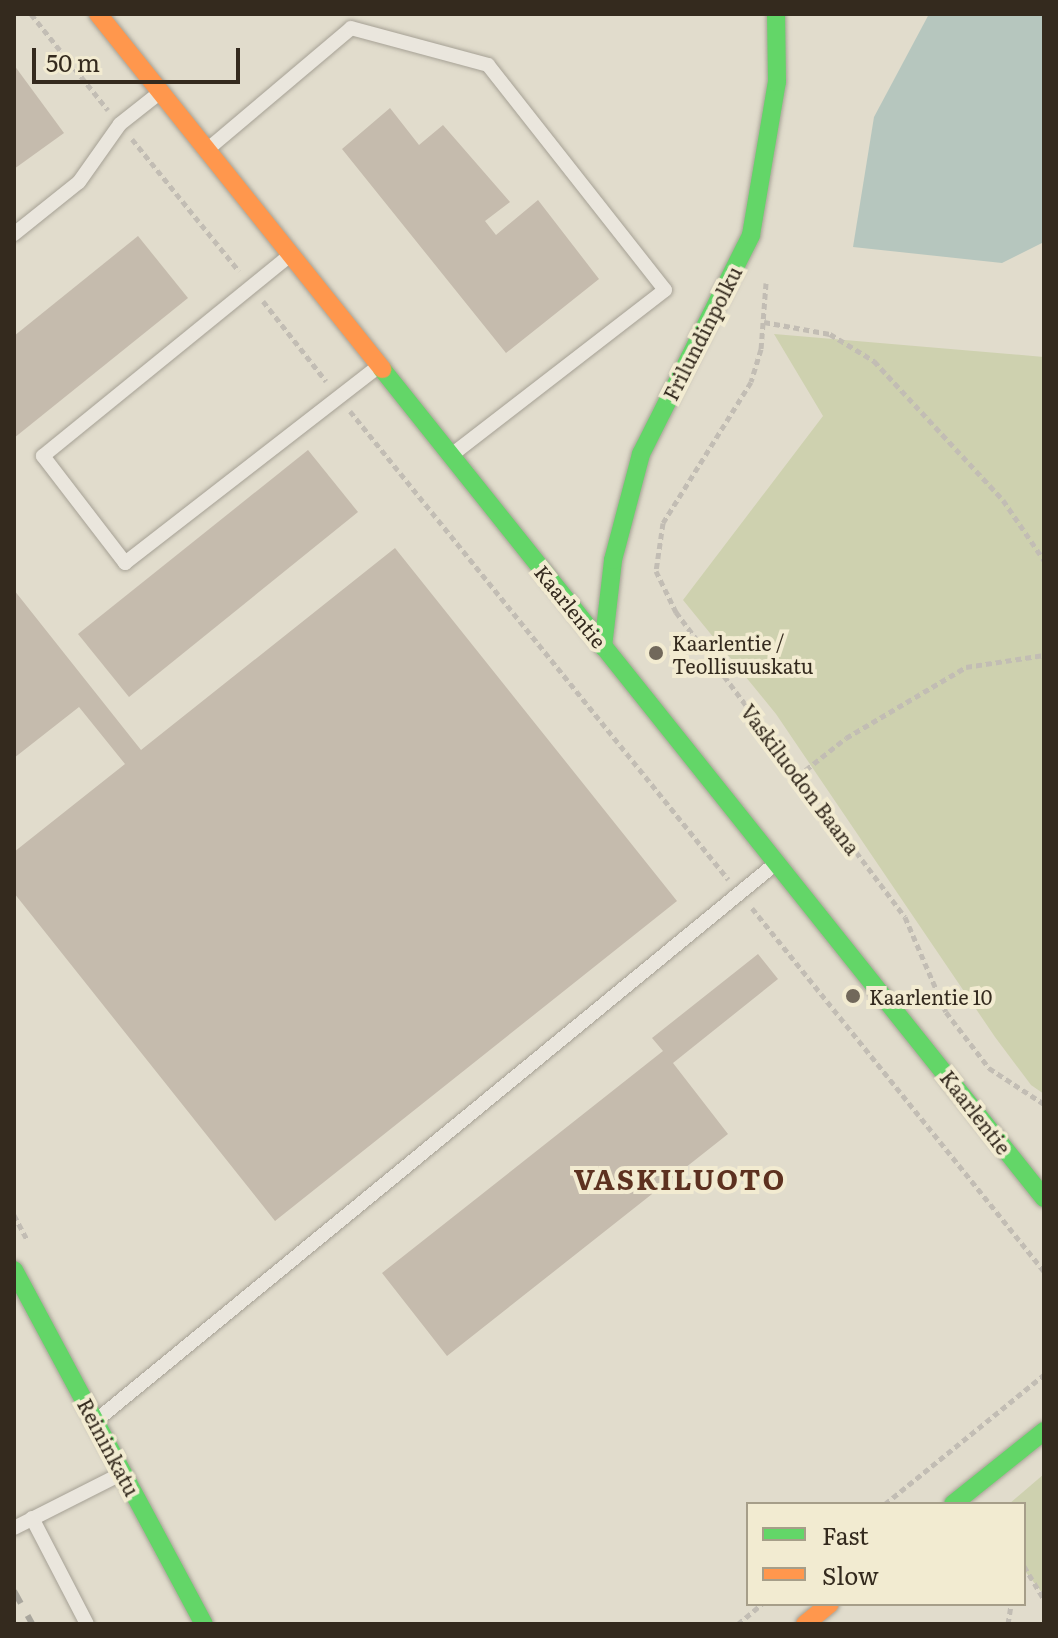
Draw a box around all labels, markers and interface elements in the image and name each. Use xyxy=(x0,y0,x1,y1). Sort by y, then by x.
scale bar xyxy=(36,32,244,82)
text: 50 m xyxy=(46,44,100,79)
street label: Frilundinpolku xyxy=(658,262,746,404)
street label: Kaarlentie xyxy=(530,560,612,652)
place label: Kaarlentie / Teollisuuskatu xyxy=(672,630,813,677)
marker: Kaarlentie / Teollisuuskatu xyxy=(647,644,665,662)
street label: Vaskiluodon Baana xyxy=(737,699,865,859)
place label: Kaarlentie 10 xyxy=(869,984,992,1008)
marker: Kaarlentie 10 xyxy=(844,987,862,1005)
street label: Kaarlentie xyxy=(936,1065,1016,1159)
district label: VASKILUOTO xyxy=(574,1161,786,1195)
street label: Reininkatu xyxy=(73,1394,145,1500)
legend xyxy=(746,1502,1026,1606)
text: Fast xyxy=(822,1517,869,1552)
text: Slow xyxy=(822,1557,879,1592)

